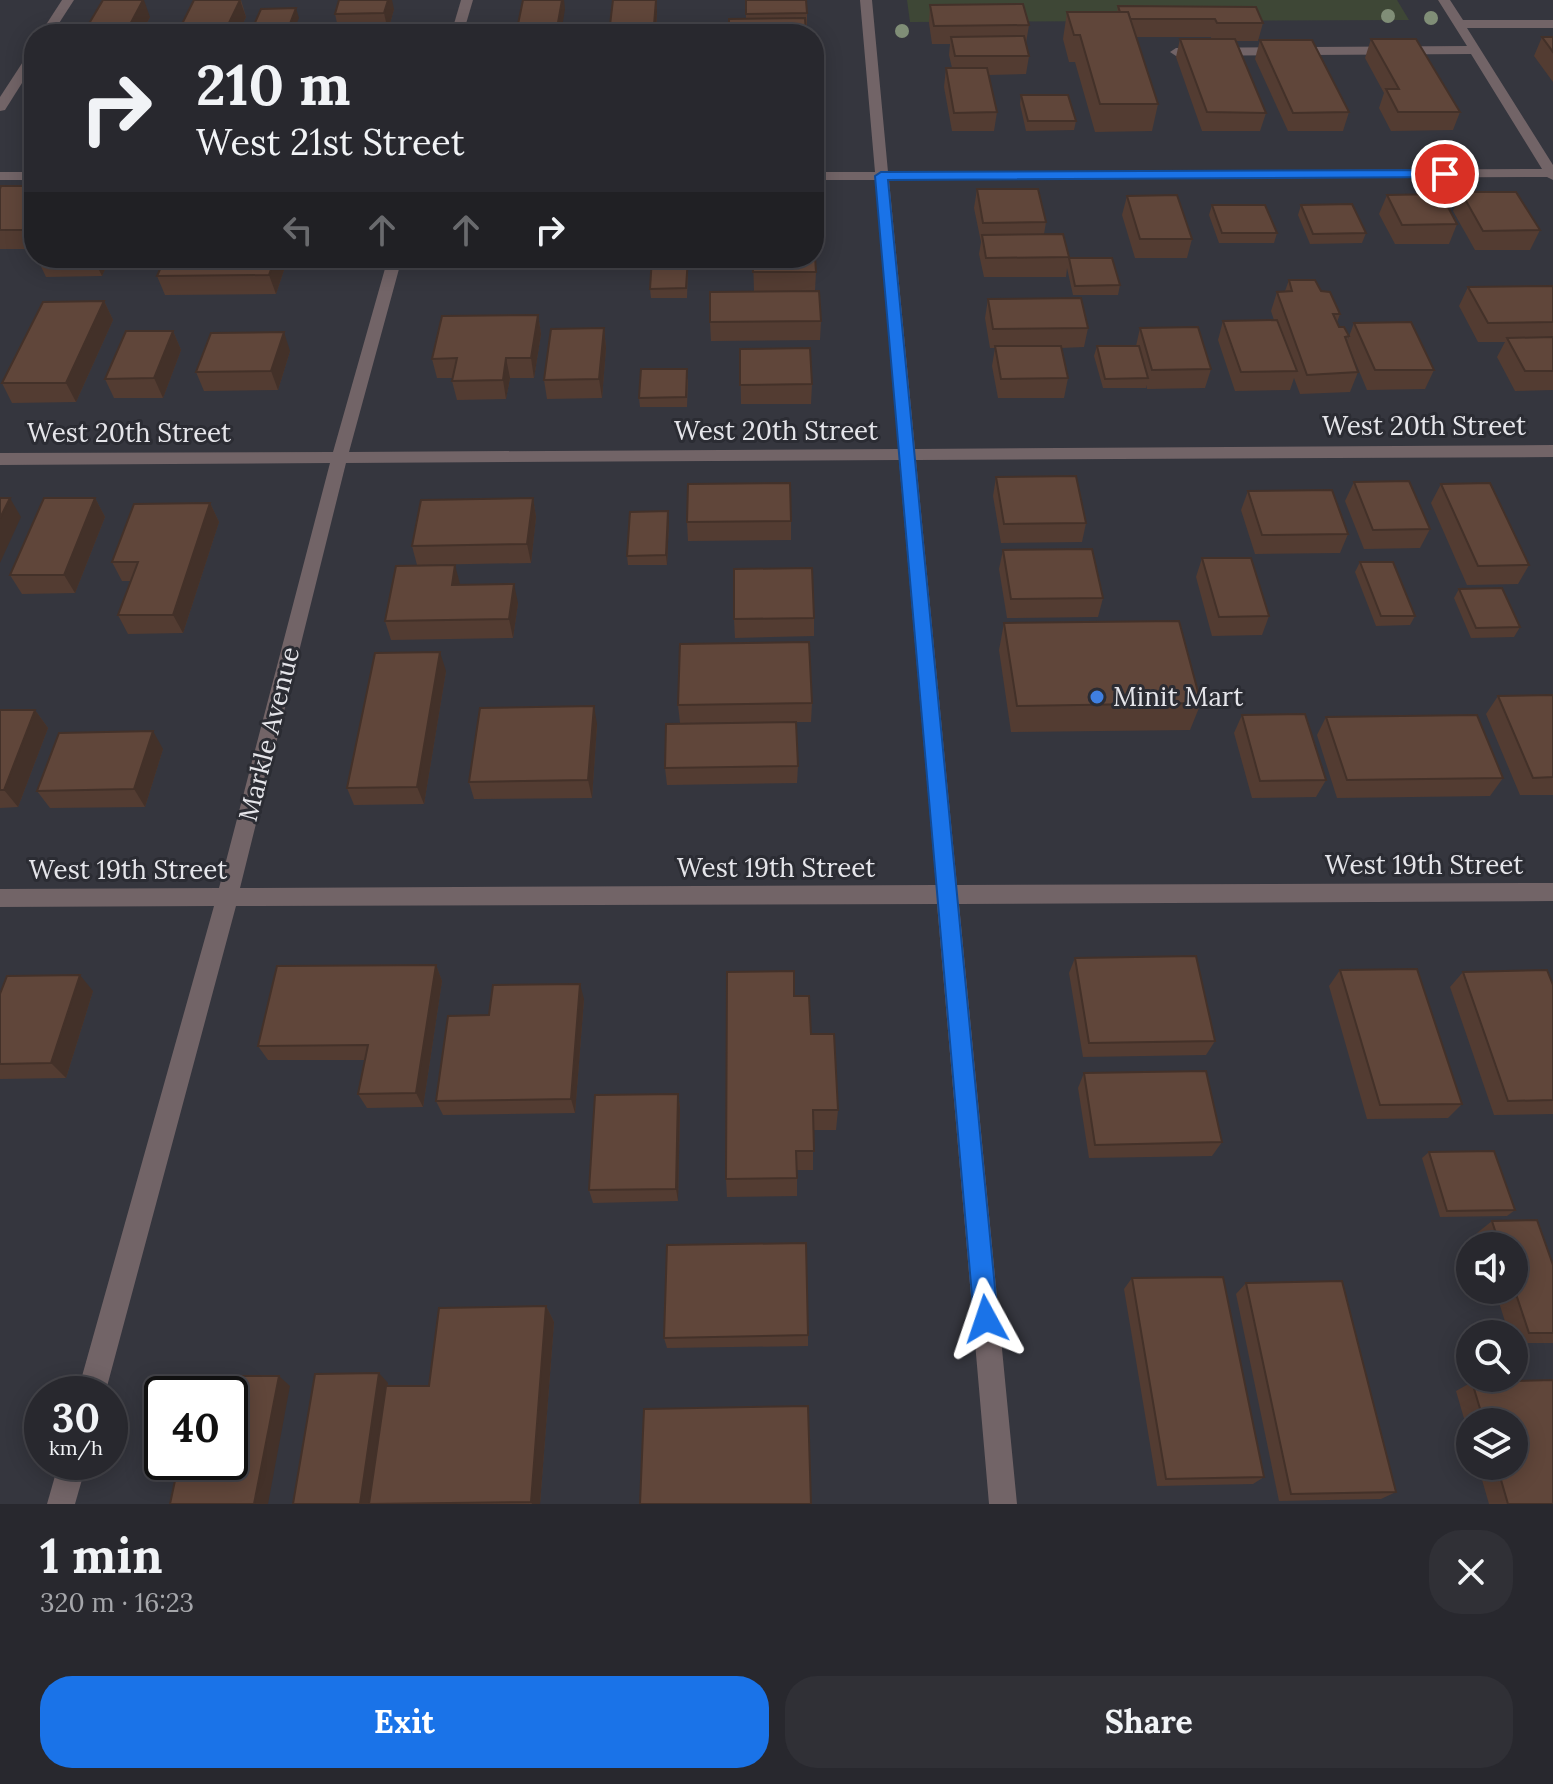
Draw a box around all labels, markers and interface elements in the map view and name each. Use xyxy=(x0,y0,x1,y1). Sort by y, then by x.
text: 210 m xyxy=(196,49,350,120)
icon: right xyxy=(64,56,168,160)
text: West 21st Street xyxy=(196,119,465,165)
pin xyxy=(1411,140,1479,208)
icon: arrive xyxy=(1423,152,1467,196)
icon: left xyxy=(276,208,320,252)
icon: ahead xyxy=(360,208,404,252)
icon: ahead xyxy=(444,208,488,252)
icon: right xyxy=(528,208,572,252)
street label: West 20th Street xyxy=(1322,409,1526,442)
street label: West 20th Street xyxy=(674,414,878,447)
street label: West 20th Street xyxy=(27,416,231,449)
street label: Markle Avenue xyxy=(231,643,306,825)
place label: Minit Mart xyxy=(1113,680,1243,713)
marker: Minit Mart xyxy=(1088,688,1106,706)
street label: West 19th Street xyxy=(1325,848,1523,881)
street label: West 19th Street xyxy=(677,851,875,884)
street label: West 19th Street xyxy=(29,853,227,886)
map controls xyxy=(1456,1232,1528,1480)
button: sound xyxy=(1456,1232,1528,1304)
position arrow xyxy=(944,1277,1028,1361)
button: search xyxy=(1456,1320,1528,1392)
speed limit sign: 40 xyxy=(144,1376,248,1480)
text: 30 xyxy=(52,1392,100,1443)
button: layers xyxy=(1456,1408,1528,1480)
text: km/h xyxy=(49,1435,103,1460)
text: 1 min xyxy=(40,1525,163,1586)
button: close xyxy=(1429,1530,1513,1614)
text: 320 m · 16:23 xyxy=(40,1586,194,1619)
button: Exit xyxy=(40,1676,769,1768)
button: Share xyxy=(785,1676,1513,1768)

